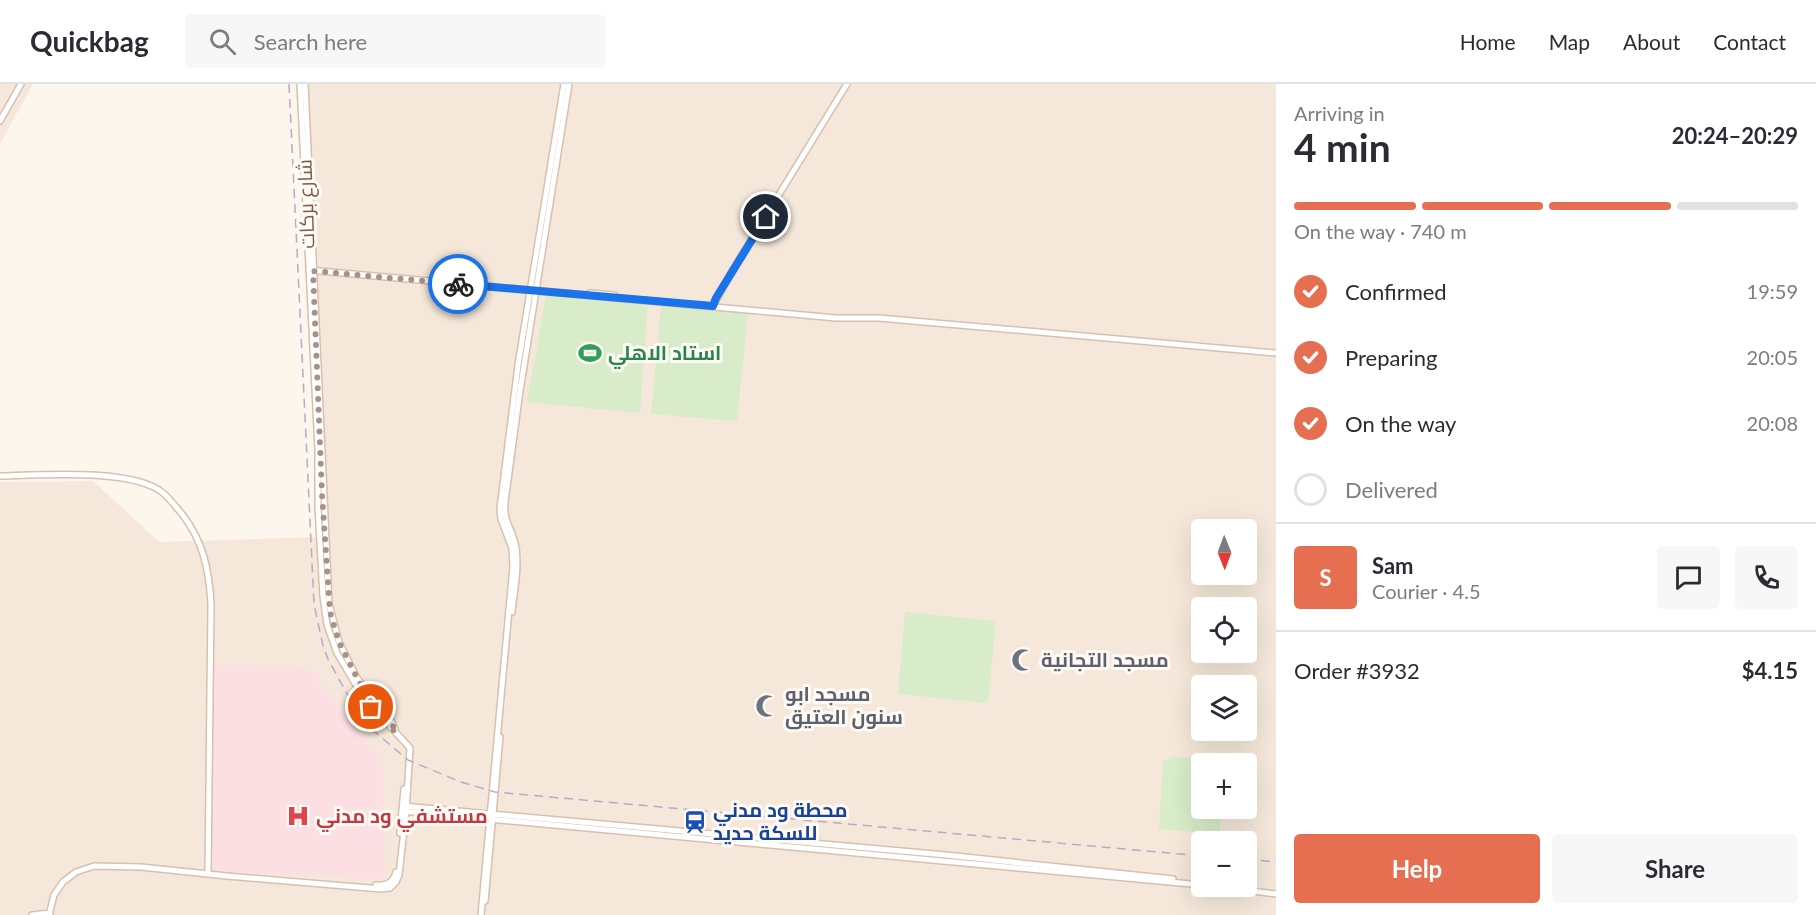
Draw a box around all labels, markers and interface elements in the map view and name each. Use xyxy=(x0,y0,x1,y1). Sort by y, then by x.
search box xyxy=(185,14,605,68)
text: Quickbag xyxy=(30,24,149,58)
icon: search xyxy=(206,25,239,58)
text: Search here xyxy=(254,28,367,55)
text: Home xyxy=(1460,29,1516,54)
text: Map xyxy=(1549,29,1590,54)
text: About xyxy=(1623,29,1680,54)
text: Contact xyxy=(1713,29,1786,54)
text: Arriving in xyxy=(1294,101,1385,125)
text: 20:24–20:29 xyxy=(1672,122,1798,149)
text: 4 min xyxy=(1294,124,1391,170)
street label: شارع بركات xyxy=(291,159,322,249)
pin xyxy=(740,191,791,242)
icon: home xyxy=(749,200,782,233)
text: On the way · 740 m xyxy=(1294,219,1467,243)
courier xyxy=(428,254,488,314)
icon: bike xyxy=(442,268,475,301)
icon: check xyxy=(1294,275,1327,308)
text: Confirmed xyxy=(1345,278,1447,305)
text: 19:59 xyxy=(1747,279,1798,303)
sports icon: استاد الاهلي xyxy=(577,340,603,366)
place label: استاد الاهلي xyxy=(608,340,721,369)
icon: check xyxy=(1294,341,1327,374)
text: Preparing xyxy=(1345,344,1437,371)
text: 20:05 xyxy=(1747,345,1798,369)
icon: check xyxy=(1294,407,1327,440)
text: On the way xyxy=(1345,410,1456,437)
text: 20:08 xyxy=(1747,411,1798,435)
text: Delivered xyxy=(1345,476,1438,503)
north arrow xyxy=(1191,519,1257,585)
map controls xyxy=(1191,519,1257,897)
button: chat xyxy=(1657,546,1720,609)
button: phone xyxy=(1735,546,1798,609)
text: Sam xyxy=(1372,552,1414,579)
text: S xyxy=(1319,564,1332,591)
text: Courier · 4.5 xyxy=(1372,579,1481,603)
button: locate xyxy=(1191,597,1257,663)
mosque icon: مسجد التجانية xyxy=(1010,647,1036,673)
place label: مسجد التجانية xyxy=(1041,647,1169,672)
text: Order #3932 xyxy=(1294,657,1420,684)
text: $4.15 xyxy=(1742,657,1798,684)
button: layers xyxy=(1191,675,1257,741)
pin xyxy=(345,681,396,732)
place label: مسجد ابو سنون العتيق xyxy=(785,681,903,730)
icon: bag xyxy=(354,690,387,723)
mosque icon: مسجد ابو سنون العتيق xyxy=(754,693,780,719)
button: + xyxy=(1191,753,1257,819)
place label: محطة ود مدني للسكة حديد xyxy=(713,797,848,845)
hospital icon: مستشفي ود مدني xyxy=(285,803,311,829)
place label: مستشفي ود مدني xyxy=(316,803,488,832)
station icon: محطة ود مدني للسكة حديد xyxy=(682,809,708,835)
button: − xyxy=(1191,831,1257,897)
button: Help xyxy=(1294,834,1540,903)
button: Share xyxy=(1552,834,1798,903)

